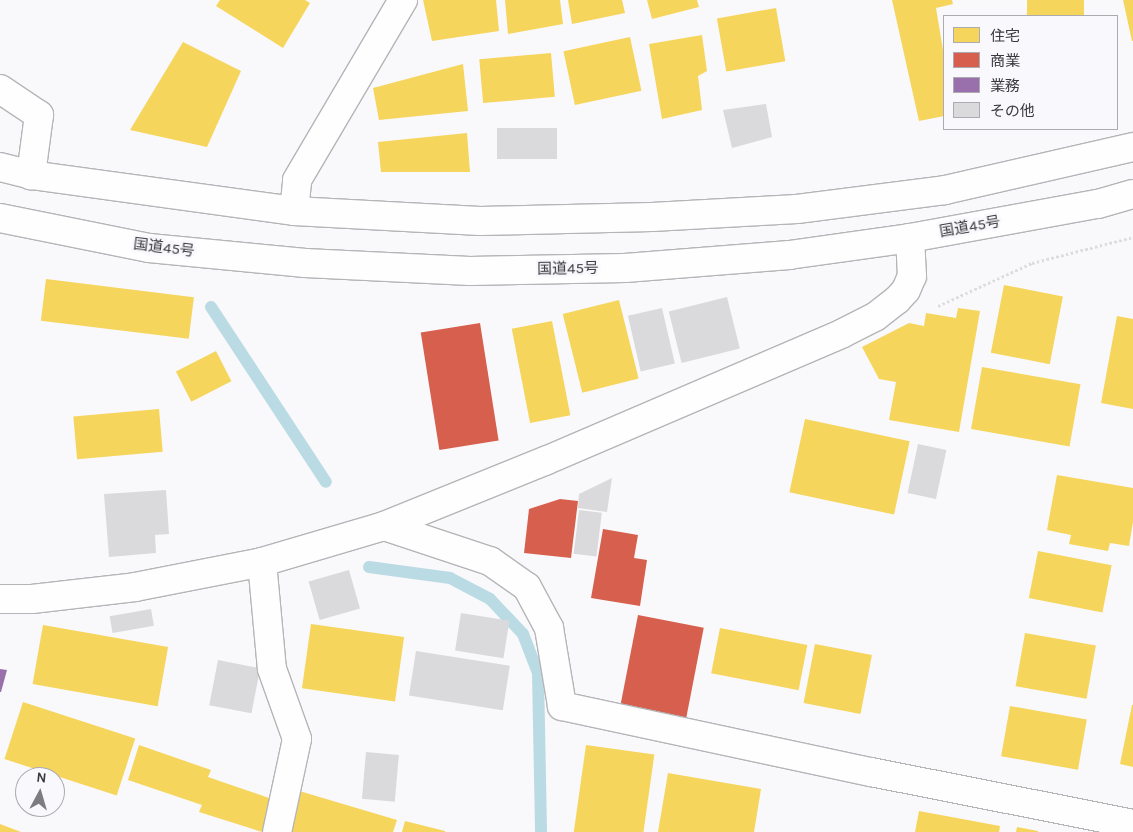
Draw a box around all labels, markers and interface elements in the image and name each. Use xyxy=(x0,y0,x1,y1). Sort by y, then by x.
legend xyxy=(943,15,1118,130)
text: 住宅 xyxy=(990,27,1020,45)
text: 商業 xyxy=(990,52,1020,70)
text: 業務 xyxy=(990,77,1020,95)
text: その他 xyxy=(990,102,1035,120)
street label: 国道45号 xyxy=(938,213,1002,241)
street label: 国道45号 xyxy=(132,235,196,261)
street label: 国道45号 xyxy=(537,259,599,279)
north arrow xyxy=(15,767,65,817)
text: N xyxy=(36,769,47,787)

